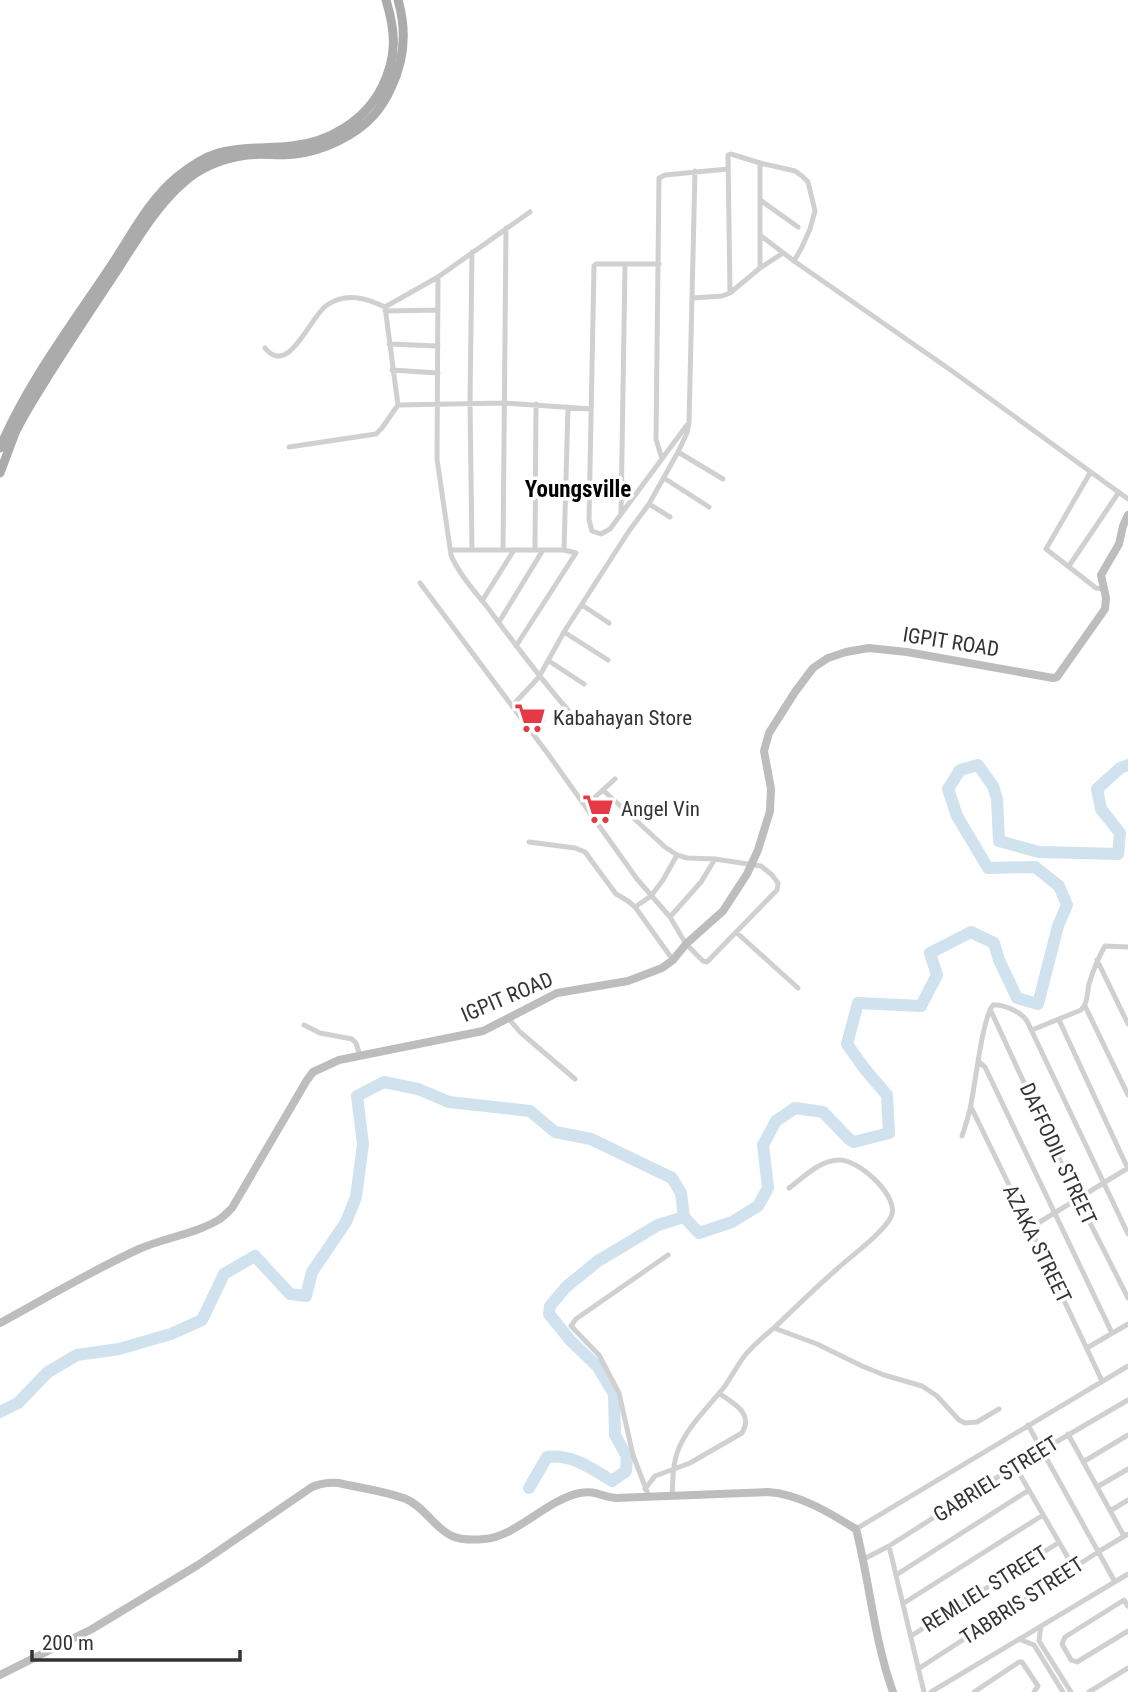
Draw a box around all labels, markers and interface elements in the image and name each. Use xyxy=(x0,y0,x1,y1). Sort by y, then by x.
district label: Youngsville xyxy=(525,476,631,503)
street label: IGPIT ROAD xyxy=(901,623,1001,661)
supermarket icon: Kabahayan Store xyxy=(513,701,547,735)
place label: Kabahayan Store xyxy=(553,706,692,730)
supermarket icon: Angel Vin xyxy=(581,792,615,826)
place label: Angel Vin xyxy=(621,797,700,821)
street label: IGPIT ROAD xyxy=(458,967,556,1027)
street label: DAFFODIL STREET xyxy=(1015,1079,1101,1229)
street label: AZAKA STREET xyxy=(998,1181,1076,1307)
street label: GABRIEL STREET xyxy=(929,1431,1063,1527)
street label: REMLIEL STREET xyxy=(918,1541,1052,1637)
street label: TABBRIS STREET xyxy=(956,1552,1088,1650)
scale bar xyxy=(32,1618,240,1662)
text: 200 m xyxy=(42,1631,94,1655)

